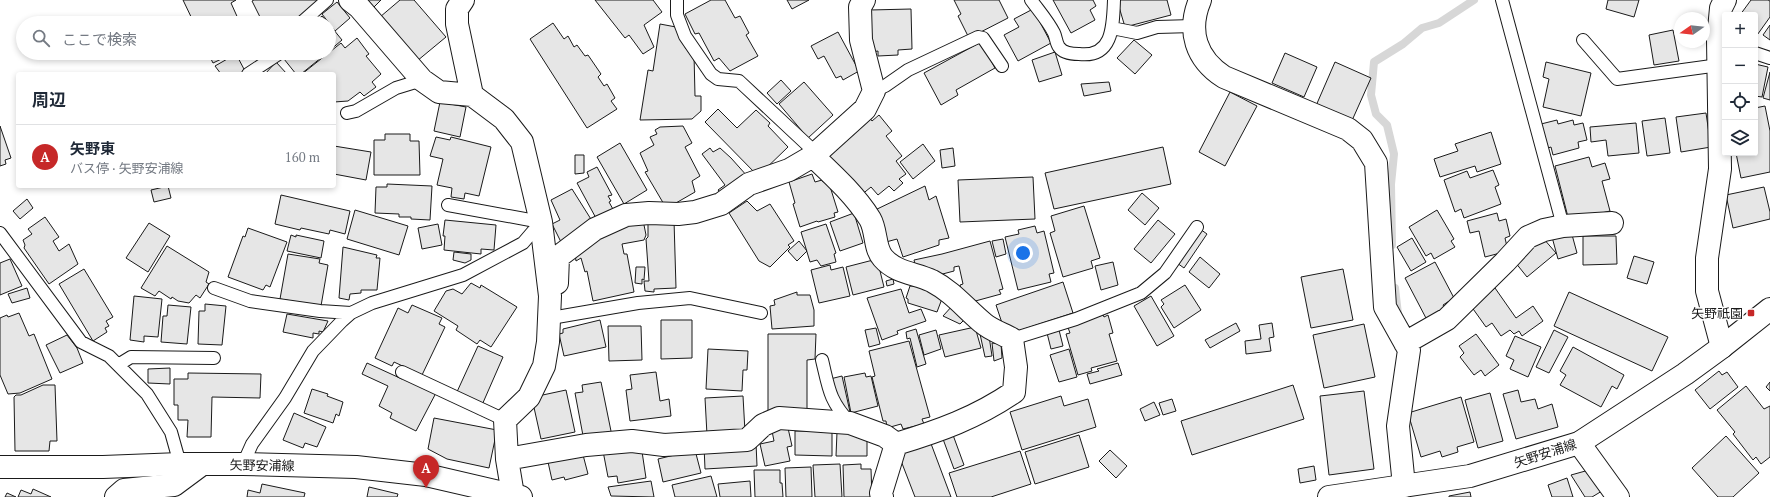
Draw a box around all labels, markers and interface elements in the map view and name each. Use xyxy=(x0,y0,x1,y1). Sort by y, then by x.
north arrow xyxy=(1674,12,1710,48)
map controls xyxy=(1722,12,1758,156)
button: + xyxy=(1722,12,1758,48)
search box xyxy=(16,16,336,60)
icon: search xyxy=(30,27,52,49)
text: ここで検索 xyxy=(62,29,137,49)
button: − xyxy=(1722,48,1758,84)
button: locate xyxy=(1722,84,1758,120)
text: 周辺 xyxy=(32,88,66,111)
button: layers xyxy=(1722,120,1758,156)
text: 矢野東 xyxy=(70,138,115,158)
text: A xyxy=(40,148,50,166)
text: 160 m xyxy=(285,148,320,166)
text: バス停 · 矢野安浦線 xyxy=(70,159,183,177)
your location xyxy=(1013,243,1033,263)
place label: 矢野祇園 xyxy=(1691,304,1743,322)
marker: 矢野祇園 xyxy=(1746,308,1756,318)
street label: 矢野安浦線 xyxy=(1511,434,1579,472)
street label: 矢野安浦線 xyxy=(229,455,295,475)
pin: A xyxy=(413,455,439,488)

